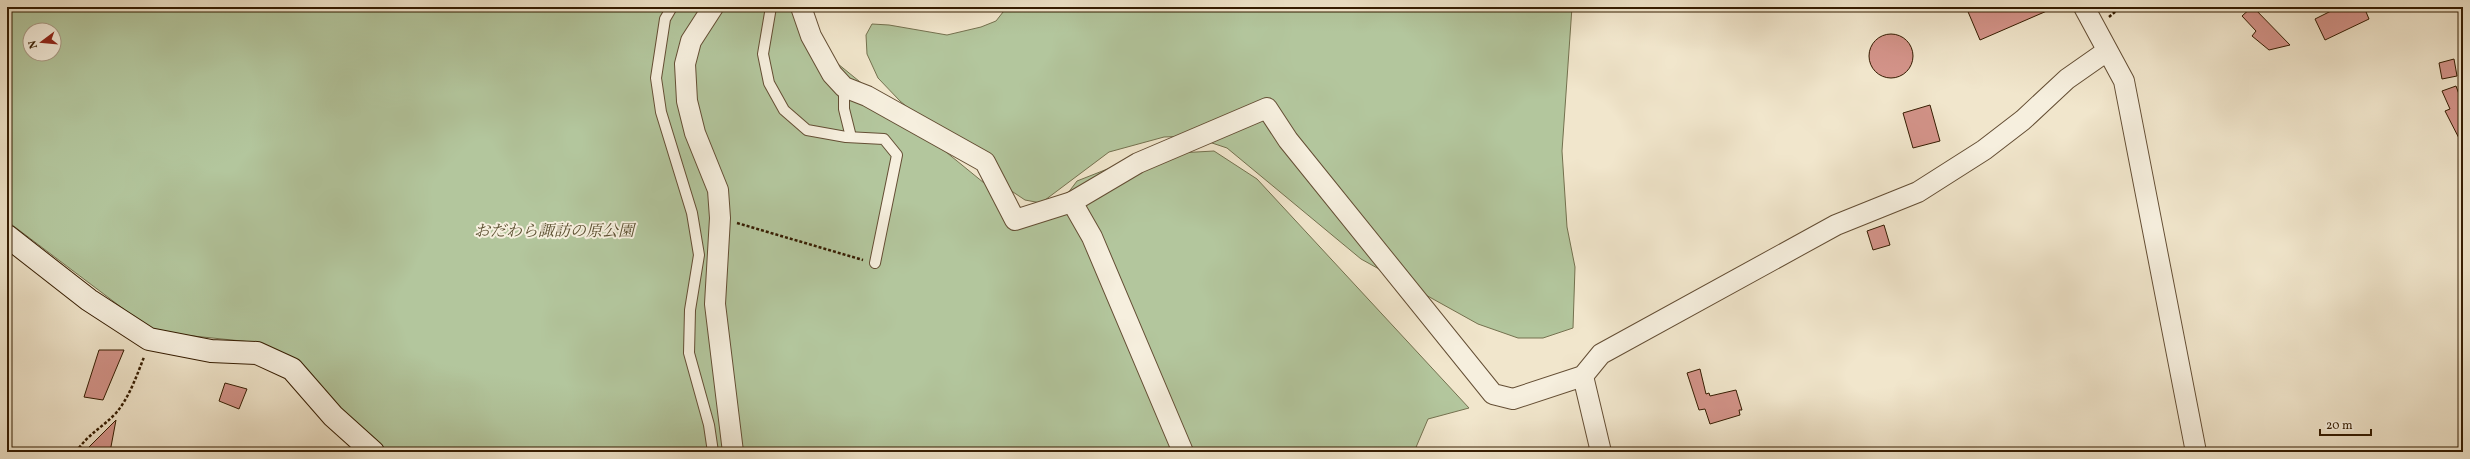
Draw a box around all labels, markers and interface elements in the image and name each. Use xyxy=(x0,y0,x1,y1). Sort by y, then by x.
north arrow xyxy=(22,22,62,62)
text: N xyxy=(26,38,42,50)
park label: おだわら諏訪の原公園 xyxy=(474,221,637,243)
scale bar xyxy=(2320,411,2371,437)
text: 20 m xyxy=(2326,418,2353,434)

